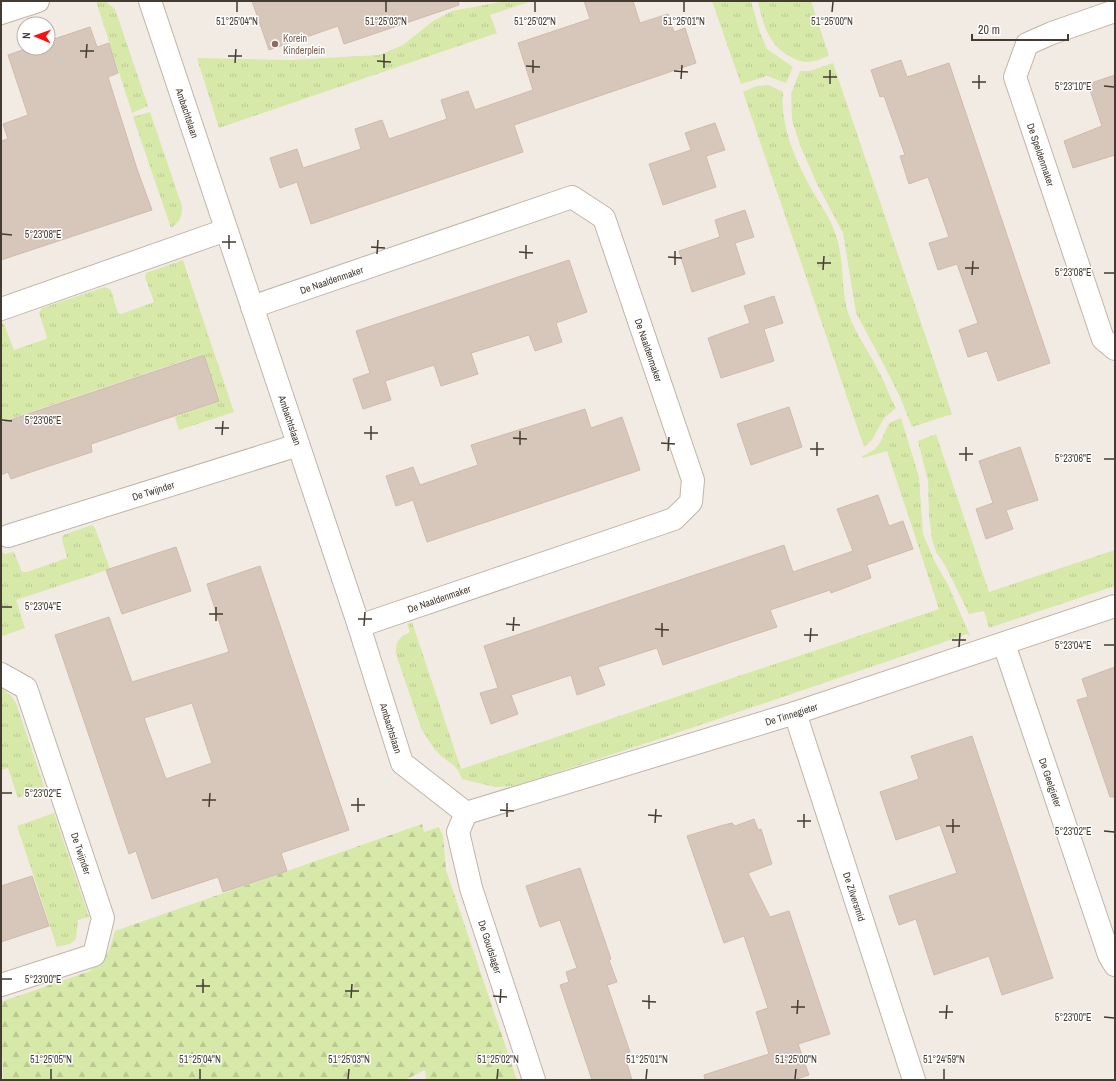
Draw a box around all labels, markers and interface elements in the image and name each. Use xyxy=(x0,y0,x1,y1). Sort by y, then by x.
text: 51°25'04"N xyxy=(216,15,258,28)
text: 51°25'03"N xyxy=(365,15,407,28)
text: 51°25'02"N xyxy=(514,15,556,28)
text: 51°25'01"N xyxy=(663,15,705,28)
text: 51°25'00"N xyxy=(811,15,853,28)
north arrow xyxy=(16,16,56,56)
scale bar xyxy=(972,16,1068,42)
text: 20 m xyxy=(978,22,1000,38)
text: N xyxy=(19,32,33,39)
place label: Korein Kinderplein xyxy=(283,32,325,57)
marker: Korein Kinderplein xyxy=(270,39,280,49)
text: 5°23'10"E xyxy=(1055,80,1091,93)
street label: Ambachtslaan xyxy=(173,85,202,140)
street label: De Speldenmaker xyxy=(1024,121,1058,188)
text: 5°23'08"E xyxy=(25,228,61,241)
street label: De Naaldenmaker xyxy=(298,263,365,297)
text: 5°23'08"E xyxy=(1055,266,1091,279)
street label: De Naaldenmaker xyxy=(632,317,666,384)
street label: Ambachtslaan xyxy=(275,393,305,447)
text: 5°23'06"E xyxy=(25,414,61,427)
text: 5°23'06"E xyxy=(1055,452,1091,465)
street label: De Twijnder xyxy=(130,478,176,503)
street label: De Naaldenmaker xyxy=(406,582,473,616)
text: 5°23'04"E xyxy=(25,600,61,613)
text: 5°23'04"E xyxy=(1055,639,1091,652)
street label: De Tinnegieter xyxy=(763,699,819,728)
street label: Ambachtslaan xyxy=(377,700,405,755)
street label: De Geelgieter xyxy=(1036,756,1065,809)
text: 5°23'02"E xyxy=(25,787,61,800)
text: 5°23'02"E xyxy=(1055,825,1091,838)
street label: De Twijnder xyxy=(68,831,95,876)
street label: De Zilversmid xyxy=(840,870,869,923)
street label: De Goudslager xyxy=(476,919,505,975)
text: 5°23'00"E xyxy=(25,973,61,986)
text: 5°23'00"E xyxy=(1055,1011,1091,1024)
text: 51°25'05"N xyxy=(30,1053,72,1066)
text: 51°25'04"N xyxy=(179,1053,221,1066)
text: 51°25'03"N xyxy=(328,1053,370,1066)
text: 51°25'02"N xyxy=(477,1053,519,1066)
text: 51°25'01"N xyxy=(626,1053,668,1066)
text: 51°25'00"N xyxy=(775,1053,817,1066)
text: 51°24'59"N xyxy=(923,1053,965,1066)

